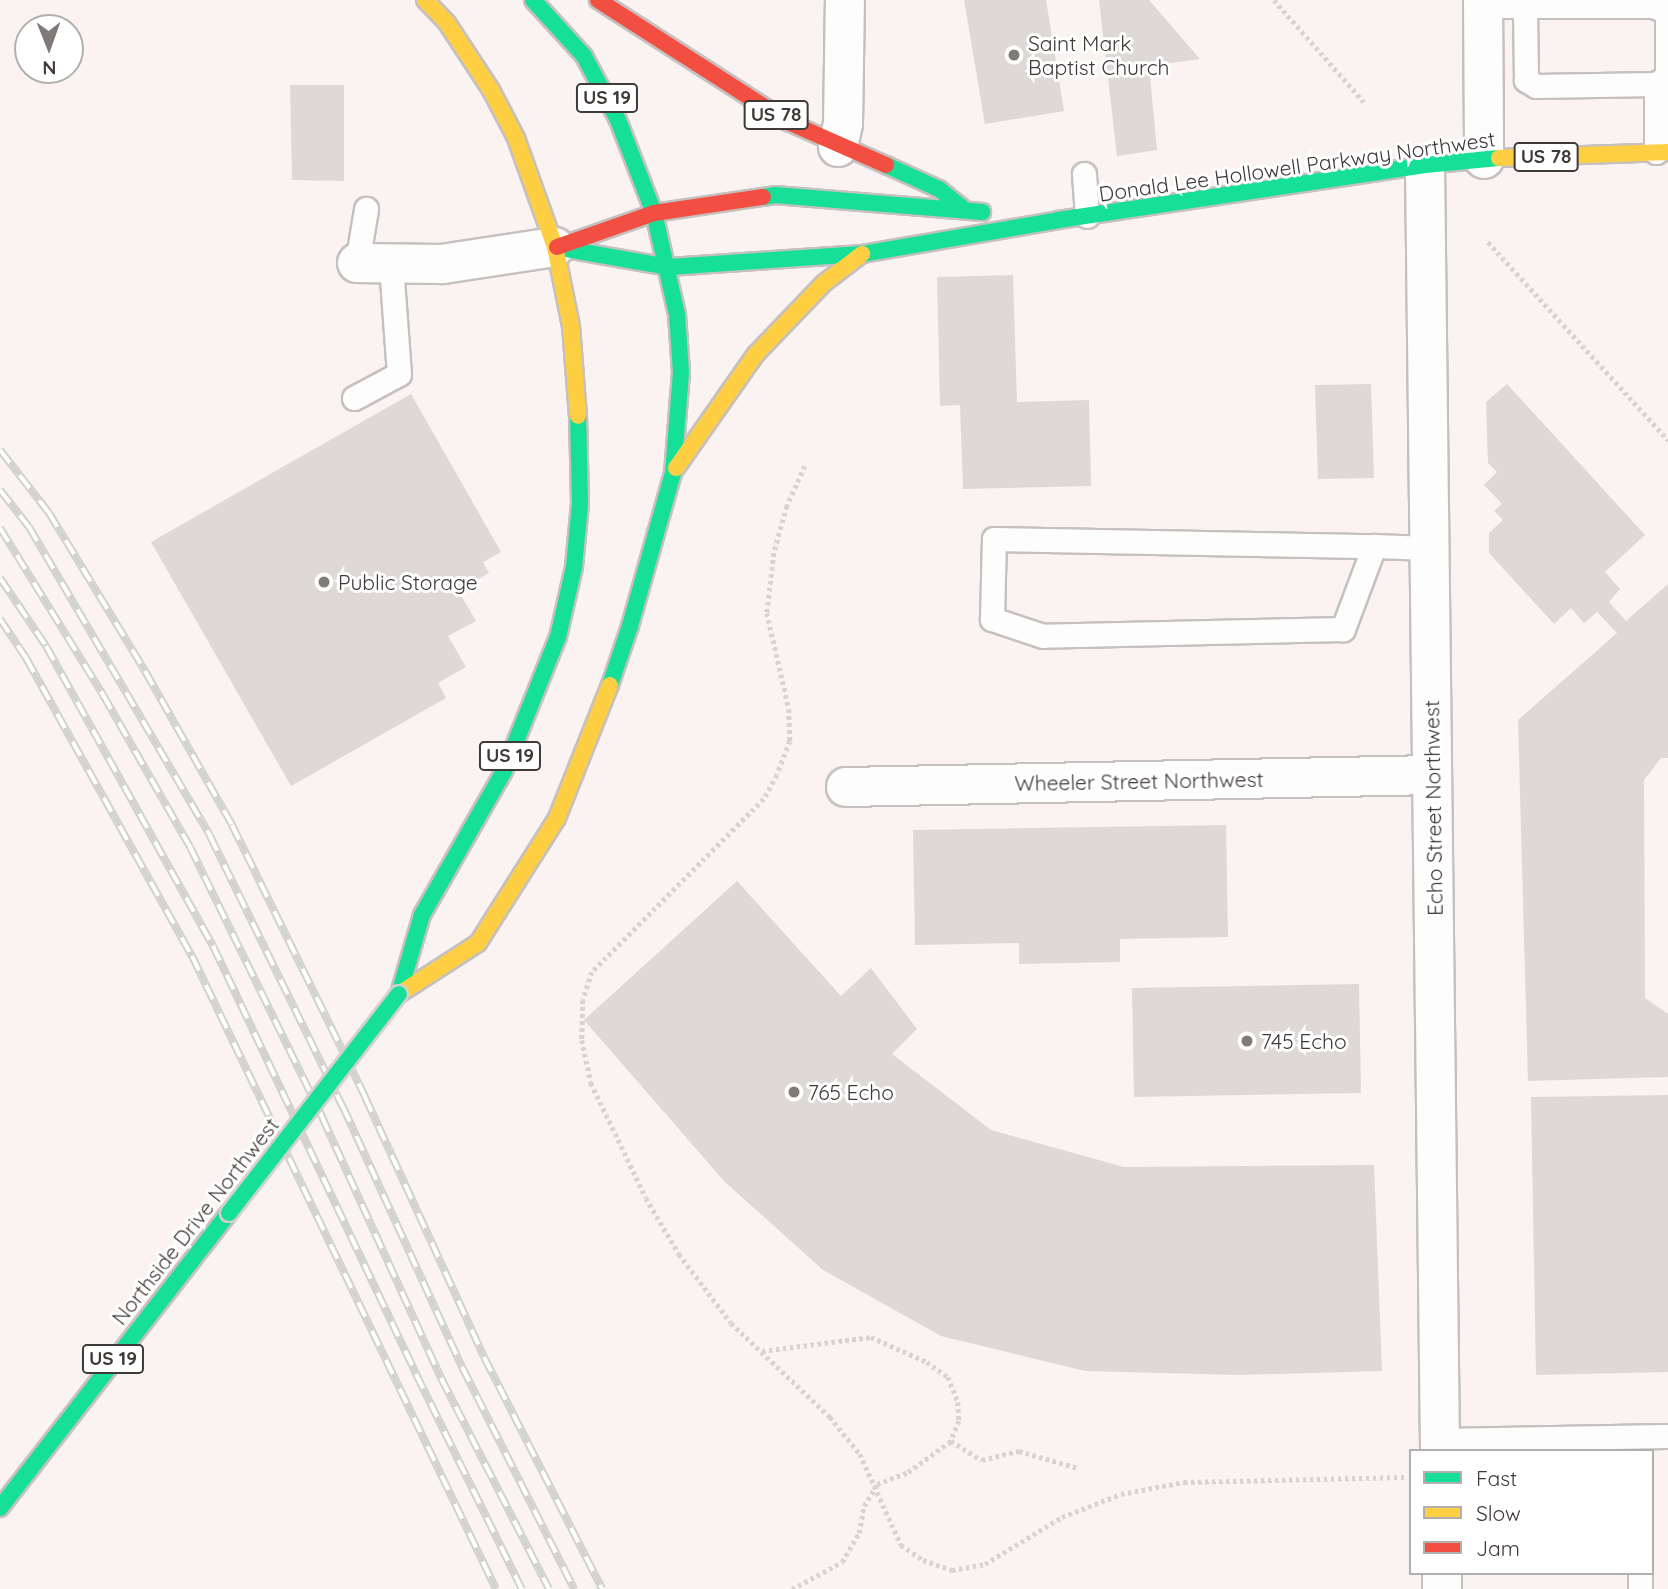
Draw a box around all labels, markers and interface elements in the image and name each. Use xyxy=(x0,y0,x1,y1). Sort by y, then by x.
north arrow xyxy=(14,14,84,84)
place label: Saint Mark Baptist Church xyxy=(1028,30,1169,80)
marker: Saint Mark Baptist Church xyxy=(1006,47,1022,63)
text: N xyxy=(42,56,57,80)
road number: US 19 xyxy=(576,82,638,114)
road number: US 78 xyxy=(743,99,809,130)
street label: Donald Lee Hollowell Parkway Northwest xyxy=(1097,126,1497,206)
road number: US 78 xyxy=(1513,141,1579,172)
place label: Public Storage xyxy=(338,569,478,595)
marker: Public Storage xyxy=(316,574,332,590)
street label: Echo Street Northwest xyxy=(1419,700,1447,916)
road number: US 19 xyxy=(478,740,542,772)
street label: Wheeler Street Northwest xyxy=(1014,766,1264,796)
place label: 745 Echo xyxy=(1261,1028,1347,1054)
marker: 745 Echo xyxy=(1239,1033,1255,1049)
place label: 765 Echo xyxy=(808,1079,894,1105)
marker: 765 Echo xyxy=(786,1084,802,1100)
street label: Northside Drive Northwest xyxy=(106,1112,284,1330)
road number: US 19 xyxy=(82,1344,144,1374)
legend xyxy=(1409,1449,1654,1575)
text: Fast xyxy=(1476,1465,1517,1491)
text: Slow xyxy=(1476,1500,1521,1526)
text: Jam xyxy=(1476,1535,1520,1561)

